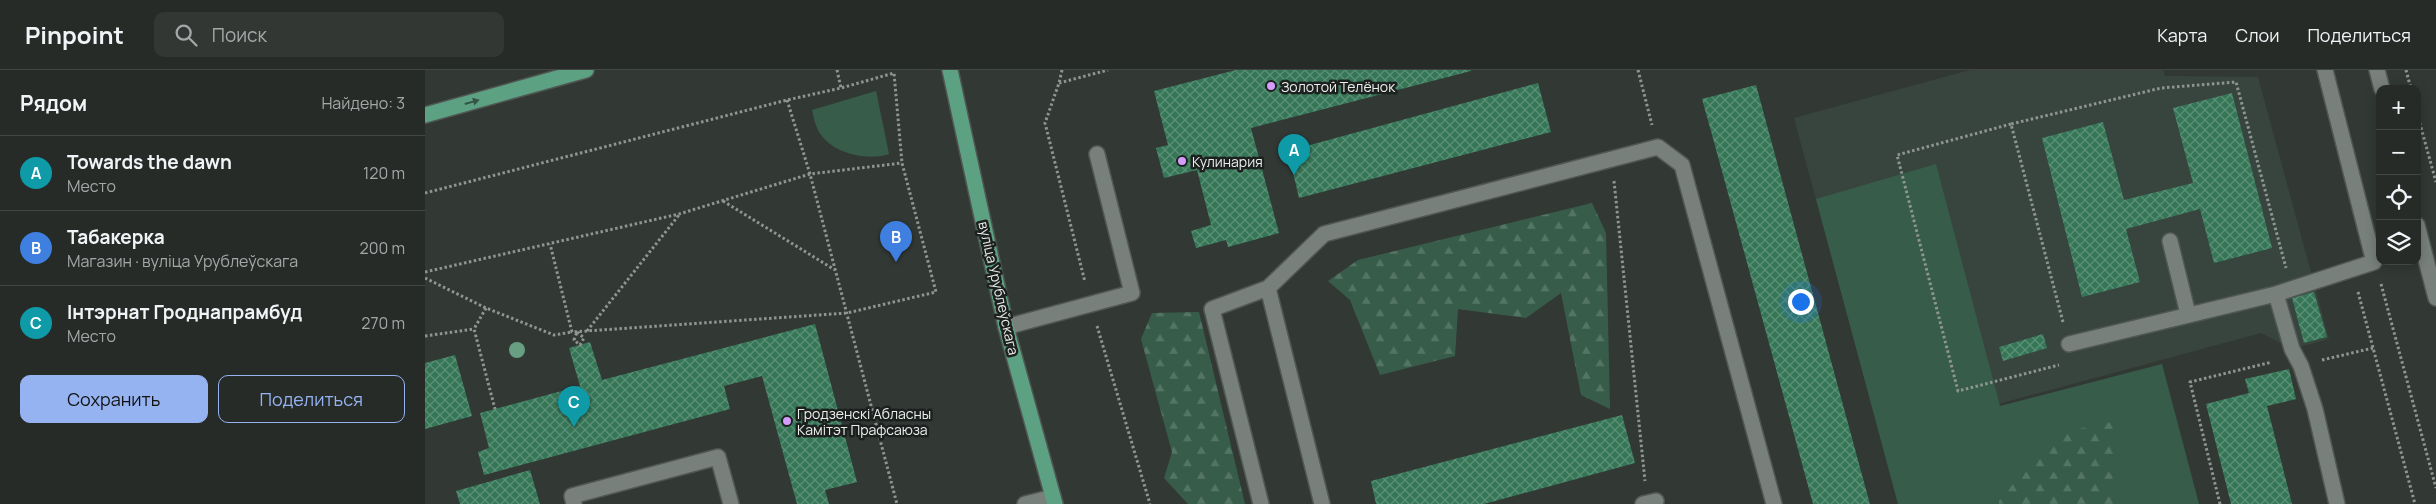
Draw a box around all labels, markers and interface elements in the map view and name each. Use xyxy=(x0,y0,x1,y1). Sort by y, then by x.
search box xyxy=(154,12,504,57)
text: Pinpoint xyxy=(25,18,124,51)
icon: search xyxy=(172,21,200,49)
text: Поиск xyxy=(212,22,267,48)
text: Карта xyxy=(2157,23,2207,47)
text: Слои xyxy=(2235,23,2279,47)
text: Поделиться xyxy=(2307,23,2411,47)
place label: Золотой Телёнок xyxy=(1281,77,1396,96)
marker: Золотой Телёнок xyxy=(1265,80,1277,92)
map controls xyxy=(2376,85,2421,265)
button: + xyxy=(2376,85,2421,130)
text: Рядом xyxy=(20,89,87,117)
text: Найдено: 3 xyxy=(321,92,405,114)
one-way arrow xyxy=(464,98,479,106)
button: − xyxy=(2376,130,2421,175)
pin: A xyxy=(1278,134,1310,175)
text: Towards the dawn xyxy=(67,149,232,175)
place label: Кулинария xyxy=(1192,152,1263,171)
marker: Кулинария xyxy=(1176,155,1188,167)
text: A xyxy=(31,162,41,184)
text: 120 m xyxy=(363,162,405,184)
text: Место xyxy=(67,175,116,197)
button: locate xyxy=(2376,175,2421,220)
street label: вуліца Урублеўскага xyxy=(974,219,1024,357)
button: layers xyxy=(2376,220,2421,265)
pin: B xyxy=(880,221,912,262)
text: Табакерка xyxy=(67,224,165,250)
text: B xyxy=(31,237,41,259)
text: 200 m xyxy=(360,237,405,259)
text: Магазин · вуліца Урублеўскага xyxy=(67,250,298,272)
your location xyxy=(1788,289,1814,315)
text: Інтэрнат Гроднапрамбуд xyxy=(67,299,302,325)
text: C xyxy=(30,312,42,334)
text: 270 m xyxy=(361,312,405,334)
text: Место xyxy=(67,325,116,347)
button: Сохранить xyxy=(20,375,208,423)
button: Поделиться xyxy=(218,375,405,423)
pin: C xyxy=(558,386,590,427)
place label: Гродзенскі Абласны Камітэт Прафсаюза xyxy=(797,404,931,439)
marker: Гродзенскі Абласны Камітэт Прафсаюза xyxy=(781,415,793,427)

